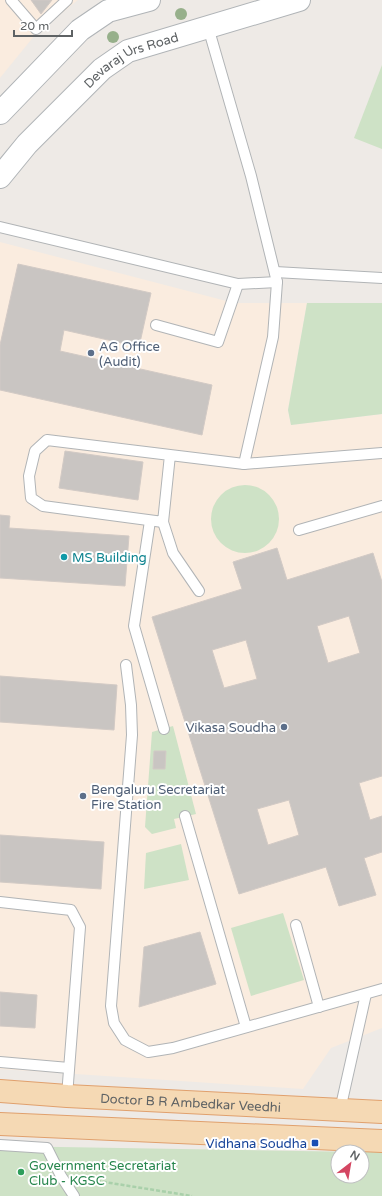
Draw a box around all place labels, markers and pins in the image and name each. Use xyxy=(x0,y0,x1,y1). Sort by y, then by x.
place label: AG Office (Audit) xyxy=(99,339,160,370)
marker: AG Office (Audit) xyxy=(86,348,96,358)
place label: MS Building xyxy=(72,550,147,566)
marker: MS Building xyxy=(59,552,69,562)
place label: Vikasa Soudha xyxy=(185,720,276,736)
marker: Vikasa Soudha xyxy=(279,722,289,732)
place label: Bengaluru Secretariat Fire Station xyxy=(91,782,225,813)
marker: Bengaluru Secretariat Fire Station xyxy=(78,791,88,801)
place label: Vidhana Soudha xyxy=(206,1136,307,1152)
marker: Vidhana Soudha xyxy=(310,1138,320,1148)
place label: Government Secretariat Club - KGSC xyxy=(29,1158,176,1189)
marker: Government Secretariat Club - KGSC xyxy=(16,1167,26,1177)

